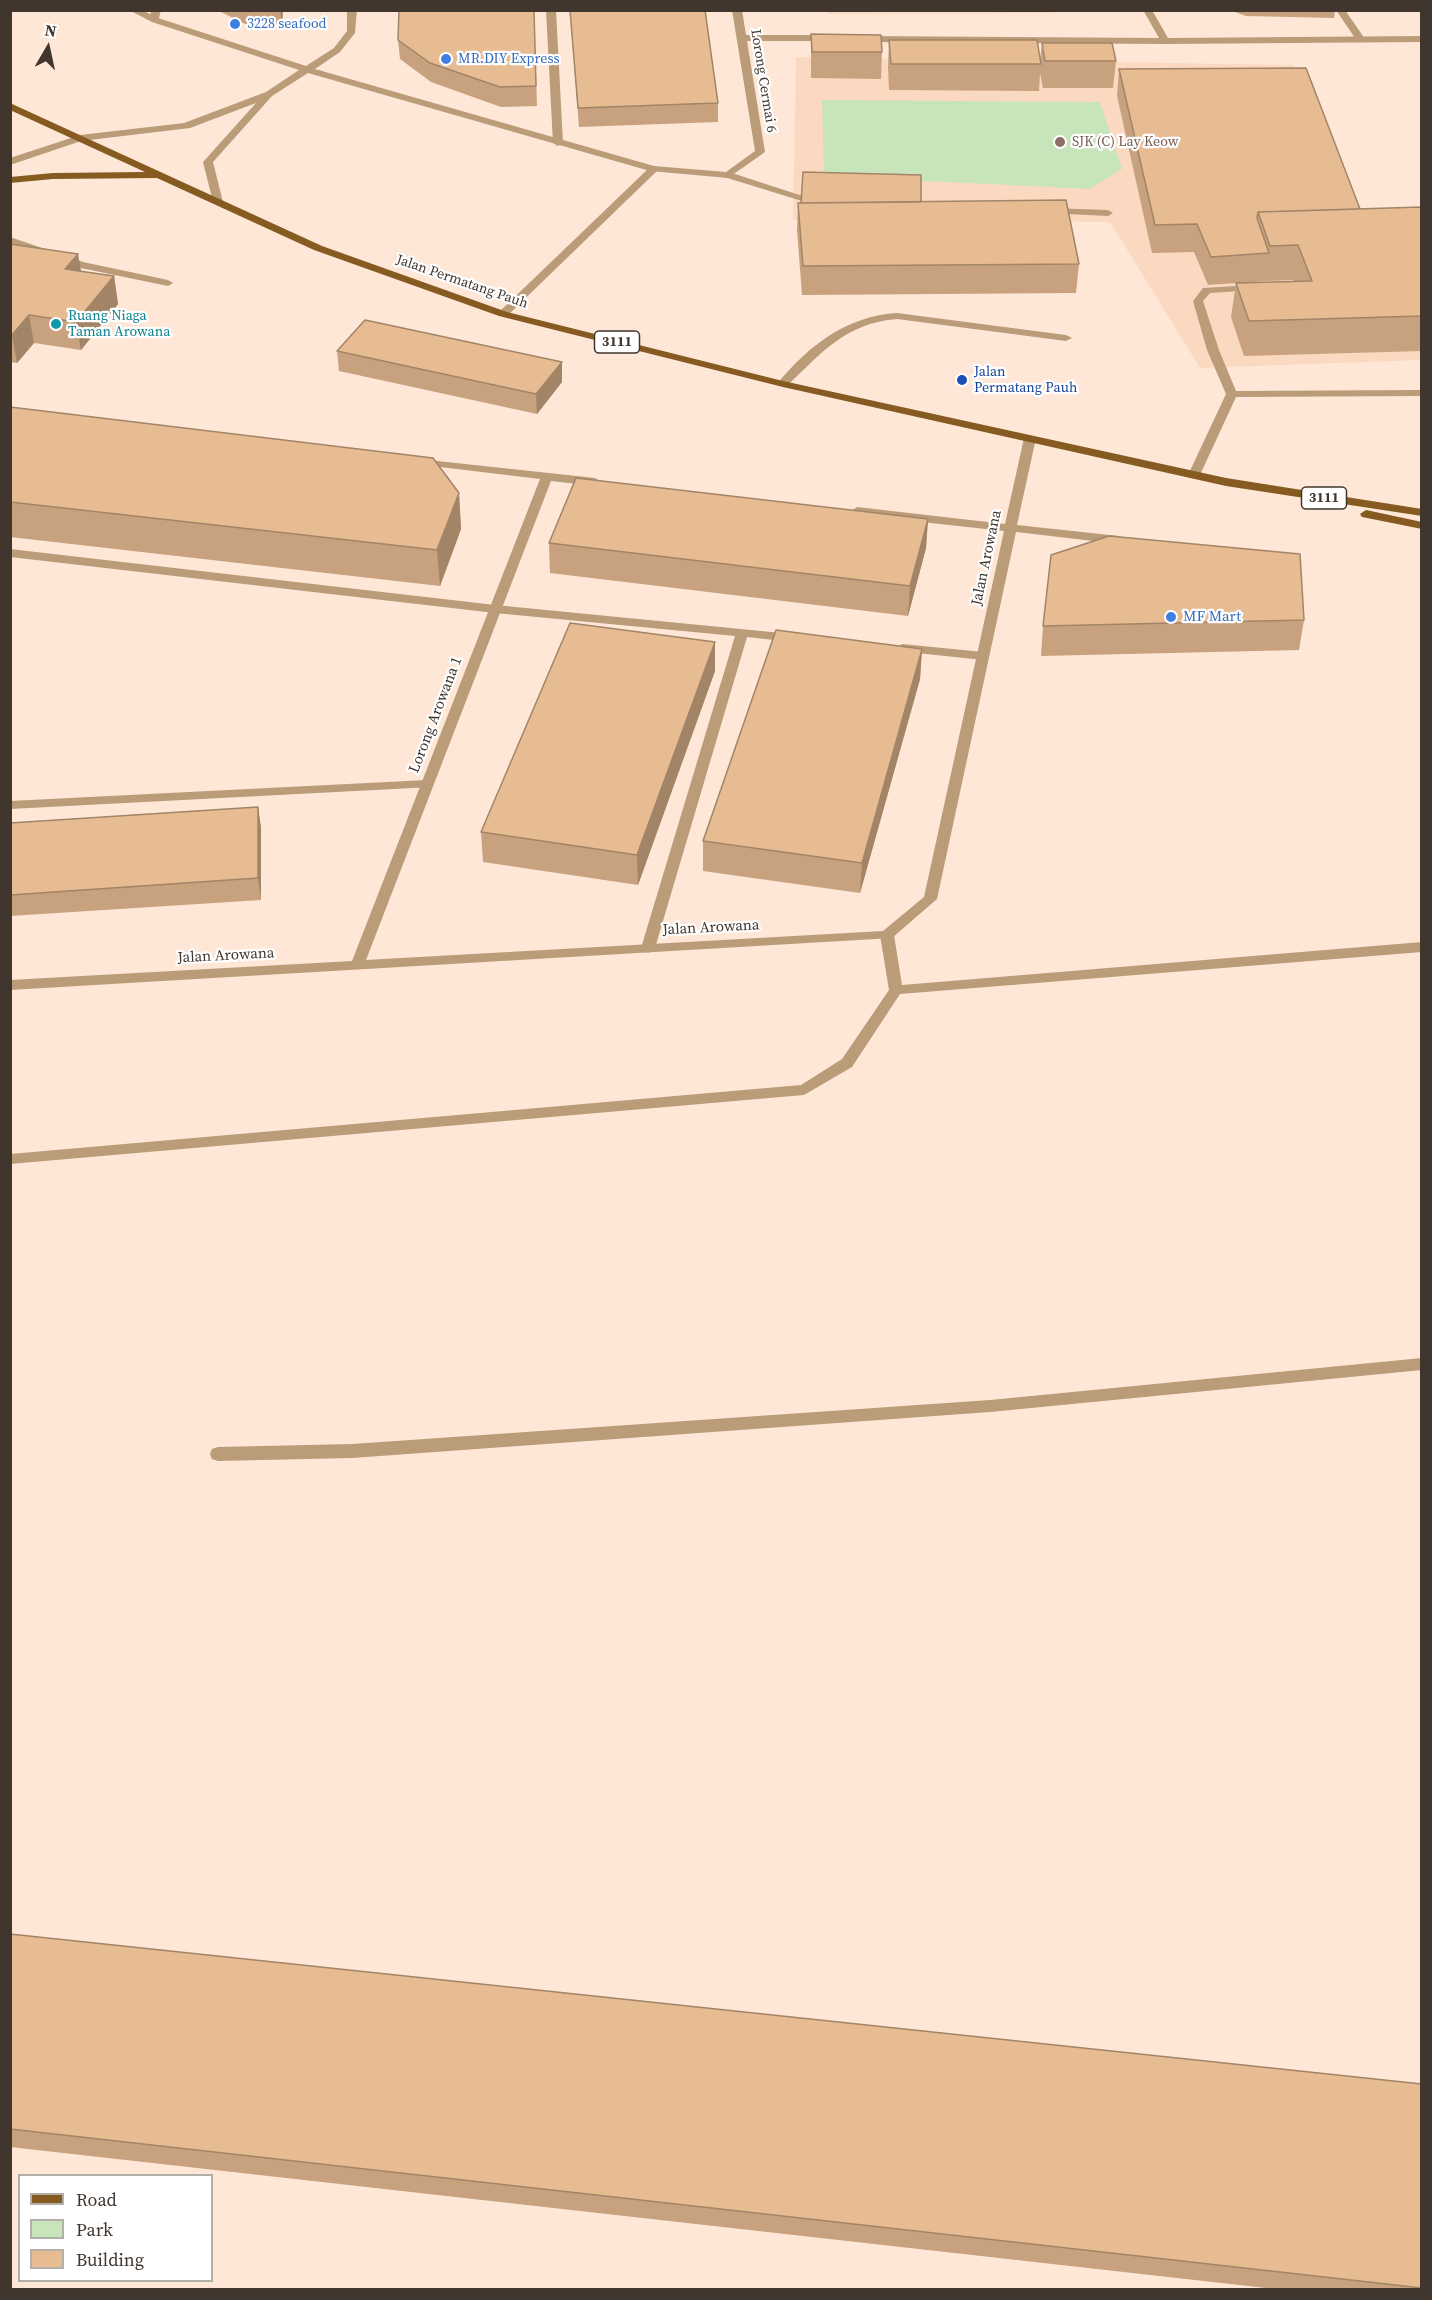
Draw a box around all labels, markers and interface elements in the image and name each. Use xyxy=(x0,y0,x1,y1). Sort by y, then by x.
place label: 3228 seafood xyxy=(247,16,327,32)
marker: 3228 seafood xyxy=(228,17,242,31)
north arrow xyxy=(18,18,78,78)
text: N xyxy=(43,18,58,42)
street label: Lorong Cermai 6 xyxy=(747,28,779,134)
place label: MR.DIY Express xyxy=(458,51,560,67)
marker: MR.DIY Express xyxy=(439,52,453,66)
place label: SJK (C) Lay Keow xyxy=(1072,134,1179,150)
marker: SJK (C) Lay Keow xyxy=(1053,135,1067,149)
street label: Jalan Permatang Pauh xyxy=(394,252,530,312)
place label: Ruang Niaga Taman Arowana xyxy=(68,308,170,340)
marker: Ruang Niaga Taman Arowana xyxy=(49,317,63,331)
road number: 3111 xyxy=(594,331,640,353)
place label: Jalan Permatang Pauh xyxy=(974,364,1077,396)
marker: Jalan Permatang Pauh xyxy=(955,373,969,387)
road number: 3111 xyxy=(1302,487,1346,509)
street label: Jalan Arowana xyxy=(968,509,1006,607)
place label: MF Mart xyxy=(1183,608,1241,626)
marker: MF Mart xyxy=(1164,610,1178,624)
street label: Lorong Arowana 1 xyxy=(406,654,466,776)
street label: Jalan Arowana xyxy=(662,916,760,940)
street label: Jalan Arowana xyxy=(177,944,275,968)
legend xyxy=(18,2174,213,2282)
text: Road xyxy=(76,2187,117,2212)
text: Park xyxy=(76,2217,113,2242)
text: Building xyxy=(76,2247,144,2272)

